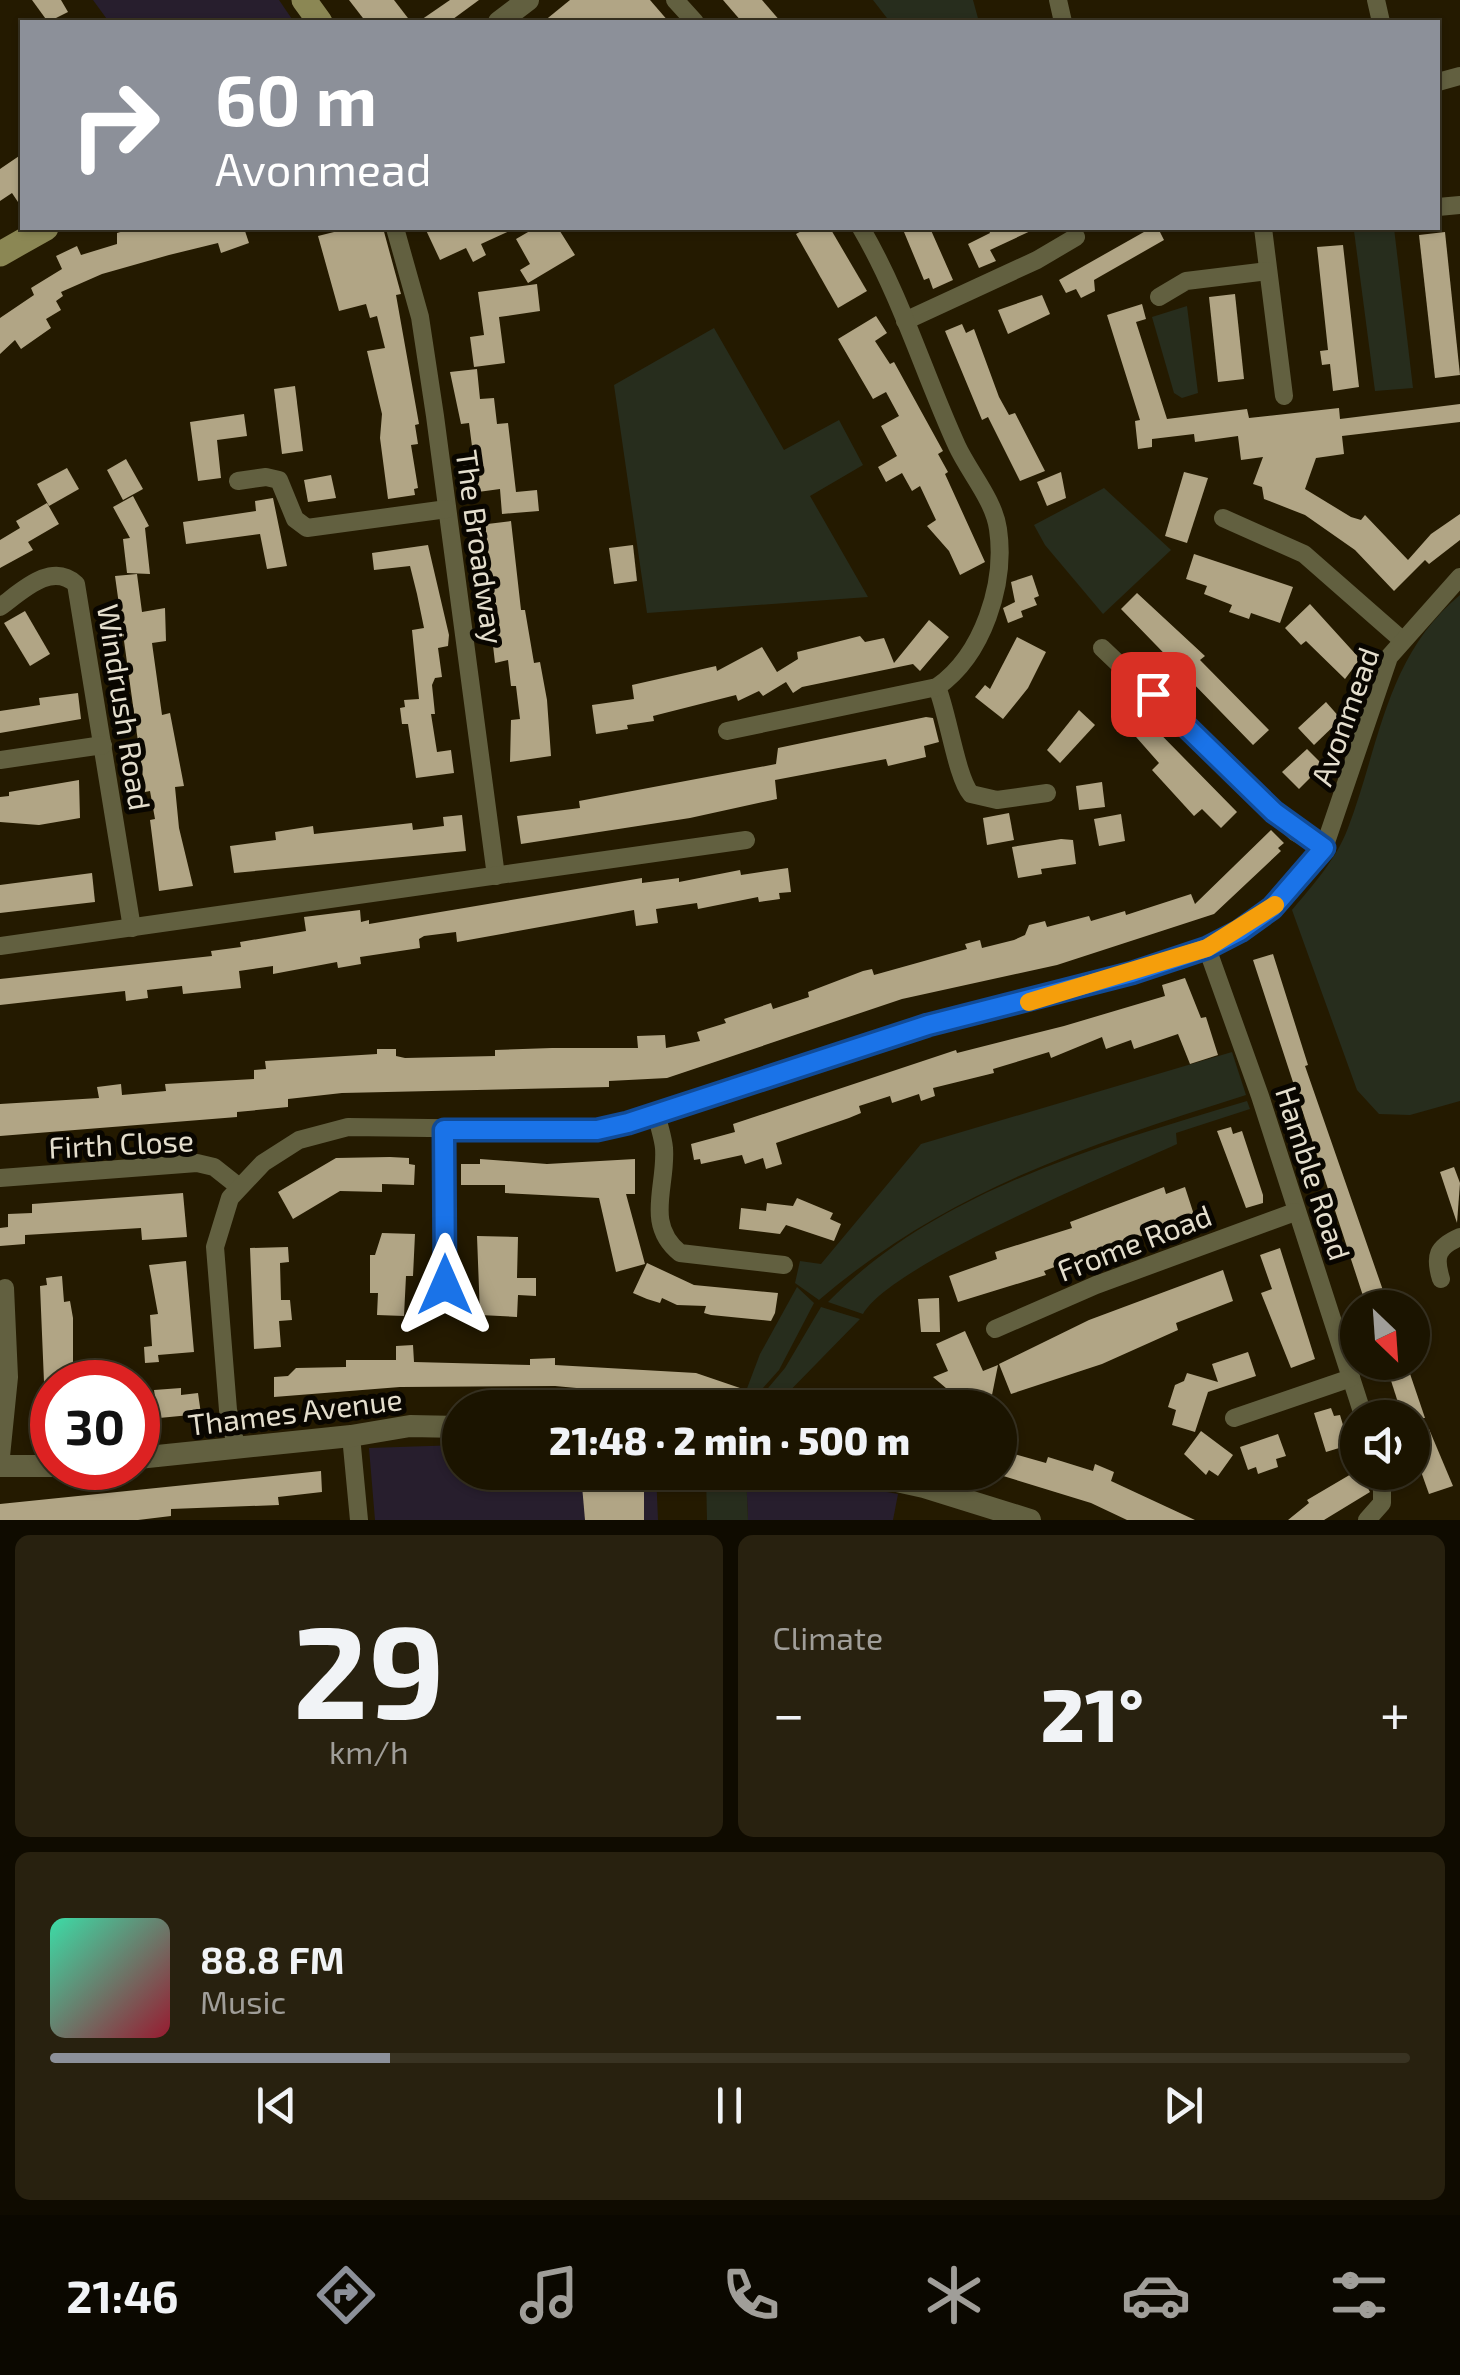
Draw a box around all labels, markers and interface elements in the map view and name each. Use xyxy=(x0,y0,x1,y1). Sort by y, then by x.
text: 60 m xyxy=(215,56,377,140)
icon: right xyxy=(50,60,180,190)
text: Avonmead xyxy=(215,141,431,195)
street label: The Broadway xyxy=(450,448,512,646)
street label: Windrush Road xyxy=(91,601,159,813)
street label: Avonmead xyxy=(1302,642,1386,790)
pin xyxy=(1111,652,1196,737)
icon: arrive xyxy=(1126,667,1181,722)
street label: Hamble Road xyxy=(1269,1082,1359,1264)
street label: Firth Close xyxy=(47,1121,195,1165)
street label: Frome Road xyxy=(1052,1196,1216,1288)
position arrow xyxy=(393,1233,497,1337)
north arrow xyxy=(1340,1290,1430,1380)
map controls xyxy=(1340,1290,1430,1490)
speed limit sign: 30 xyxy=(30,1360,160,1490)
street label: Thames Avenue xyxy=(186,1380,404,1442)
button: sound xyxy=(1340,1400,1430,1490)
text: 21:48 · 2 min · 500 m xyxy=(549,1417,910,1463)
text: 29 xyxy=(293,1589,445,1745)
text: Climate xyxy=(773,1618,883,1656)
text: 21° xyxy=(1041,1667,1144,1757)
text: − xyxy=(773,1679,805,1745)
text: + xyxy=(1380,1679,1410,1745)
text: km/h xyxy=(329,1732,408,1770)
text: 88.8 FM xyxy=(200,1936,344,1982)
text: Music xyxy=(200,1982,286,2020)
icon: previous xyxy=(249,2078,304,2133)
icon: pause xyxy=(702,2078,757,2133)
icon: next xyxy=(1156,2078,1211,2133)
icon: directions xyxy=(311,2260,381,2330)
icon: music xyxy=(514,2260,584,2330)
icon: phone xyxy=(716,2260,786,2330)
icon: climate xyxy=(919,2260,989,2330)
icon: car xyxy=(1121,2260,1191,2330)
icon: filters xyxy=(1324,2260,1394,2330)
text: 21:46 xyxy=(66,2268,179,2322)

